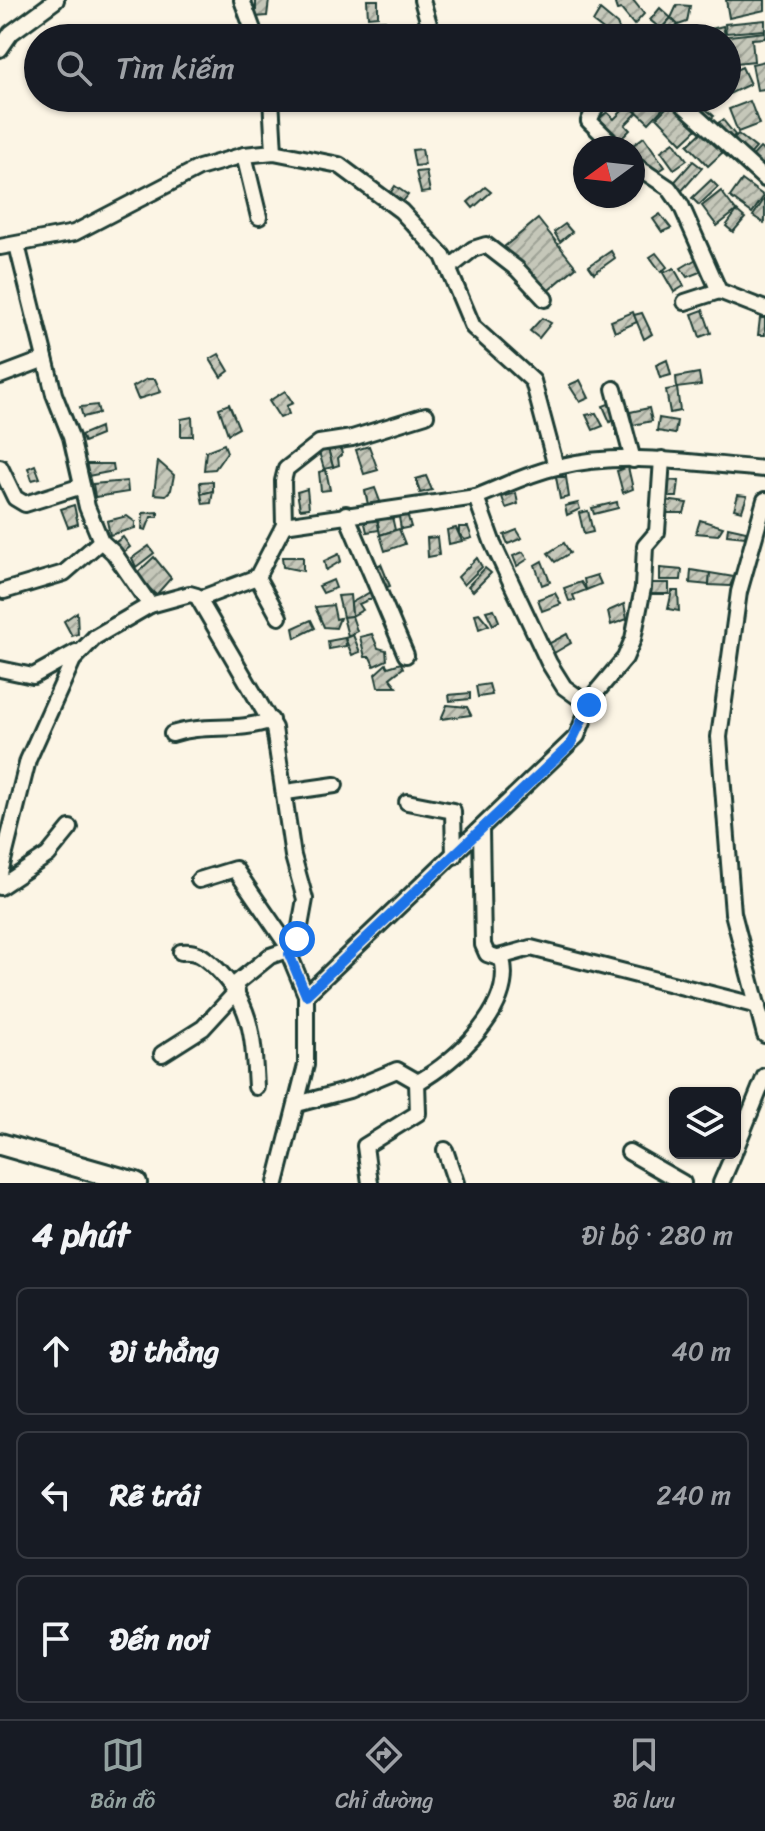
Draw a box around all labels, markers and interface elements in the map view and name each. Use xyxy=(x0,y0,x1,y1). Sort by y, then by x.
search box xyxy=(24,24,741,112)
text: Tìm kiếm xyxy=(116,41,234,95)
icon: search xyxy=(52,46,96,90)
north arrow xyxy=(573,136,645,208)
route end xyxy=(571,687,607,723)
route start xyxy=(279,921,315,957)
map controls xyxy=(669,1087,741,1159)
button: layers xyxy=(669,1087,741,1159)
text: 4 phút xyxy=(32,1205,130,1265)
text: Đi bộ · 280 m xyxy=(582,1212,733,1258)
text: Đi thẳng xyxy=(110,1324,219,1378)
text: 40 m xyxy=(672,1328,731,1374)
icon: ahead xyxy=(34,1329,78,1373)
text: Rẽ trái xyxy=(110,1468,200,1522)
text: 240 m xyxy=(657,1472,731,1518)
icon: left xyxy=(34,1473,78,1517)
text: Đến nơi xyxy=(110,1612,209,1666)
icon: arrive xyxy=(34,1617,78,1661)
tab: Bản đồ xyxy=(90,1733,155,1820)
tab: Chỉ đường xyxy=(335,1733,433,1820)
tab: Đã lưu xyxy=(613,1733,675,1820)

